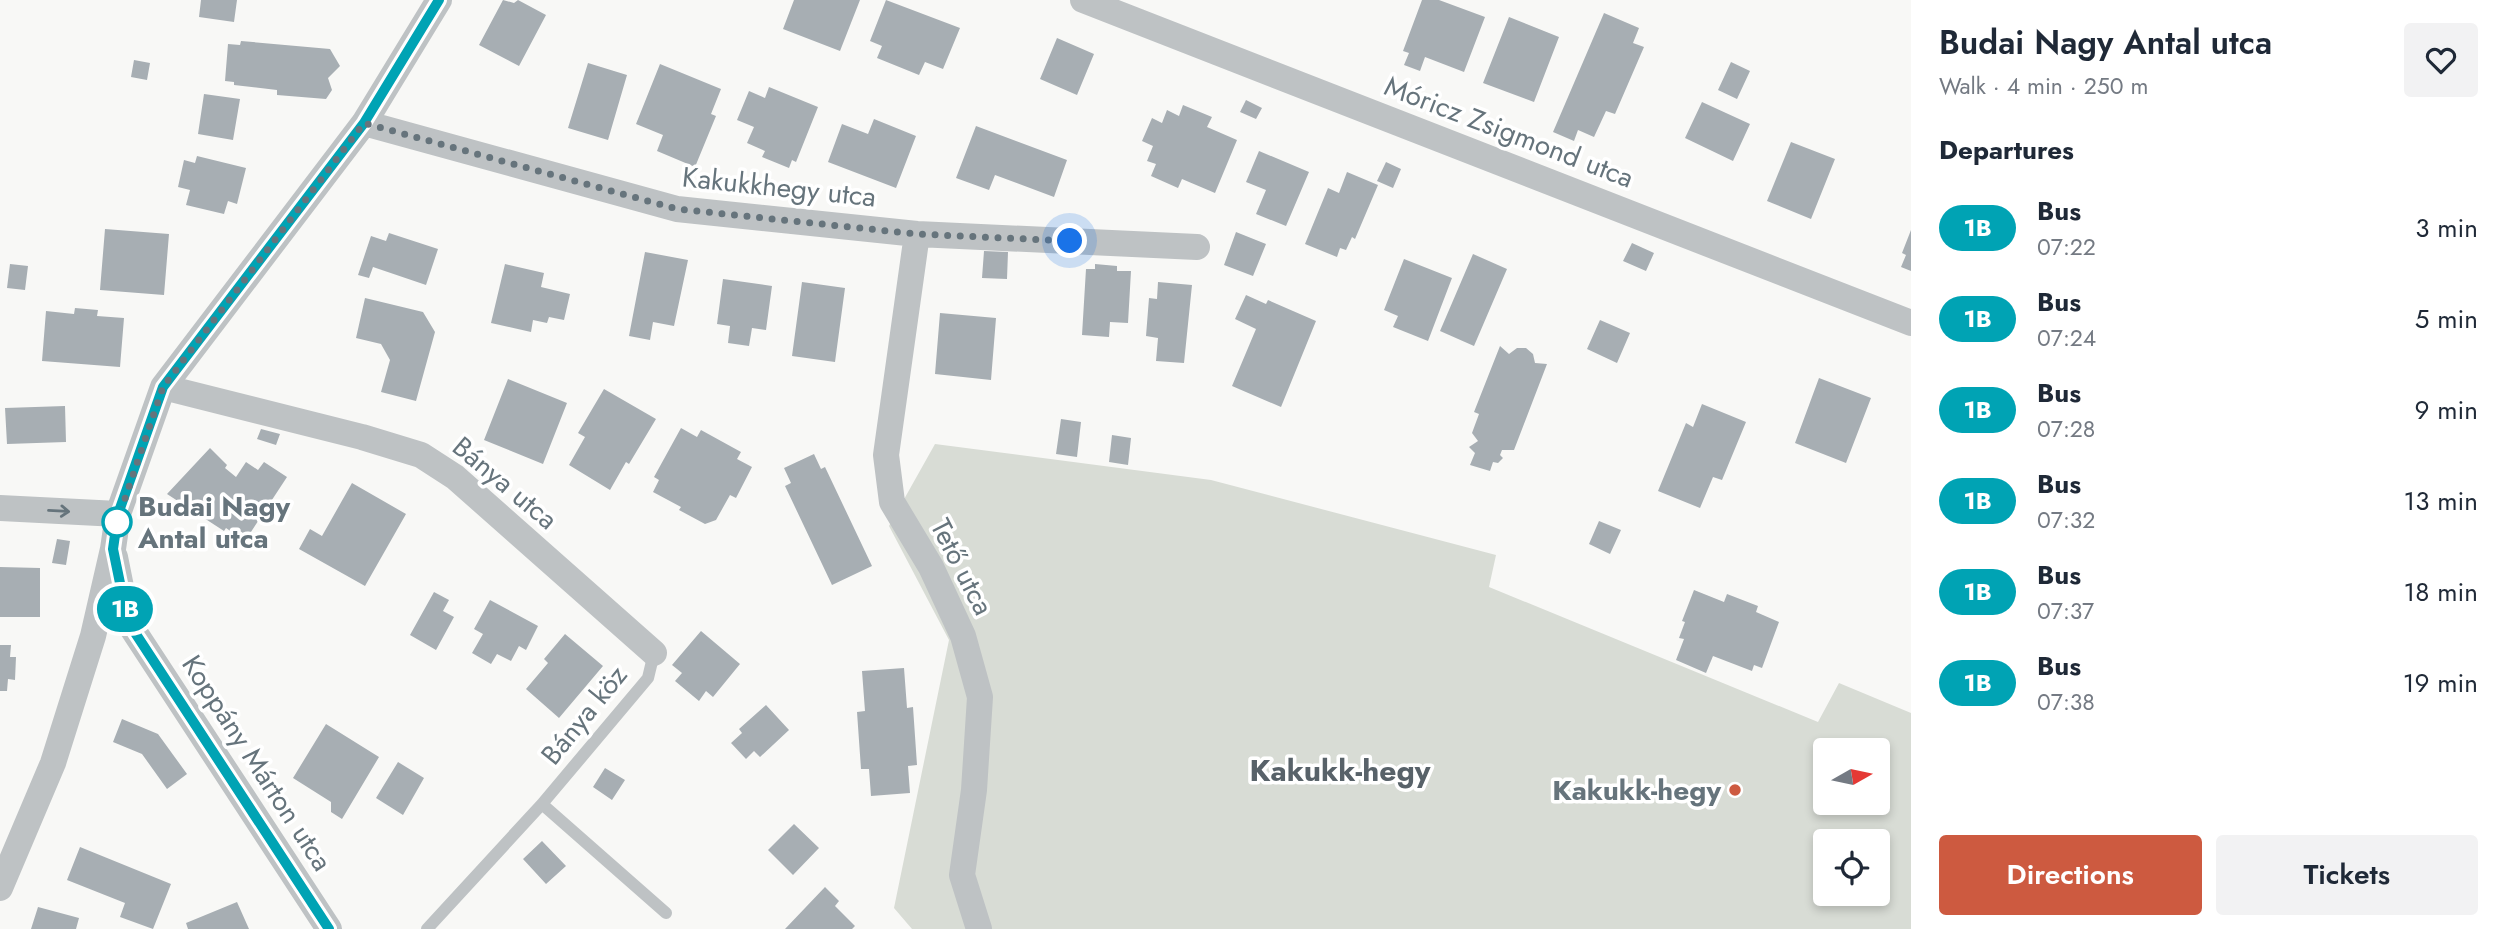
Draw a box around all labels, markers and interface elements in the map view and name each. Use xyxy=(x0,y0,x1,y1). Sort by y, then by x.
text: Budai Nagy Antal utca xyxy=(1939,19,2272,66)
button: heart xyxy=(2404,23,2478,97)
street label: Móricz Zsigmond utca xyxy=(1379,66,1639,198)
text: Walk · 4 min · 250 m xyxy=(1939,69,2148,103)
text: Departures xyxy=(1939,131,2074,169)
street label: Kakukkhegy utca xyxy=(680,156,878,218)
text: Bus xyxy=(2037,192,2081,230)
text: 3 min xyxy=(2415,209,2478,247)
text: 1B xyxy=(1963,210,1992,245)
your location xyxy=(1052,223,1087,258)
text: 07:22 xyxy=(2037,230,2096,264)
text: Bus xyxy=(2037,283,2081,321)
text: 5 min xyxy=(2415,300,2478,338)
text: 1B xyxy=(1963,301,1992,336)
text: 07:24 xyxy=(2037,321,2096,355)
text: Bus xyxy=(2037,374,2081,412)
text: 9 min xyxy=(2415,391,2478,429)
text: 1B xyxy=(1963,392,1992,427)
text: 07:28 xyxy=(2037,412,2095,446)
street label: Bánya utca xyxy=(443,427,567,539)
text: Bus xyxy=(2037,465,2081,503)
text: 13 min xyxy=(2404,482,2478,520)
text: 1B xyxy=(1963,483,1992,518)
place label: Budai Nagy Antal utca xyxy=(137,486,291,559)
text: 07:32 xyxy=(2037,503,2095,537)
one-way arrow xyxy=(47,504,70,517)
marker: Budai Nagy Antal utca xyxy=(102,507,132,537)
street label: Tető utca xyxy=(920,512,1004,622)
text: Bus xyxy=(2037,556,2081,594)
text: 18 min xyxy=(2404,573,2478,611)
text: 1B xyxy=(1963,574,1992,609)
line badge: 1B xyxy=(94,586,156,632)
text: 1B xyxy=(111,591,139,626)
text: 07:37 xyxy=(2037,594,2094,628)
street label: Koppány Márton utca xyxy=(172,647,342,879)
text: Bus xyxy=(2037,647,2081,685)
street label: Bánya köz xyxy=(531,656,637,774)
text: 19 min xyxy=(2403,664,2478,702)
text: 1B xyxy=(1963,665,1992,700)
text: 07:38 xyxy=(2037,685,2095,719)
north arrow xyxy=(1813,738,1890,816)
map controls xyxy=(1813,738,1890,906)
district label: Kakukk-hegy xyxy=(1250,749,1431,792)
place label: Kakukk-hegy xyxy=(1552,770,1721,811)
marker: Kakukk-hegy xyxy=(1727,782,1743,798)
button: locate xyxy=(1813,829,1890,906)
button: Directions xyxy=(1939,835,2202,915)
button: Tickets xyxy=(2216,835,2478,915)

